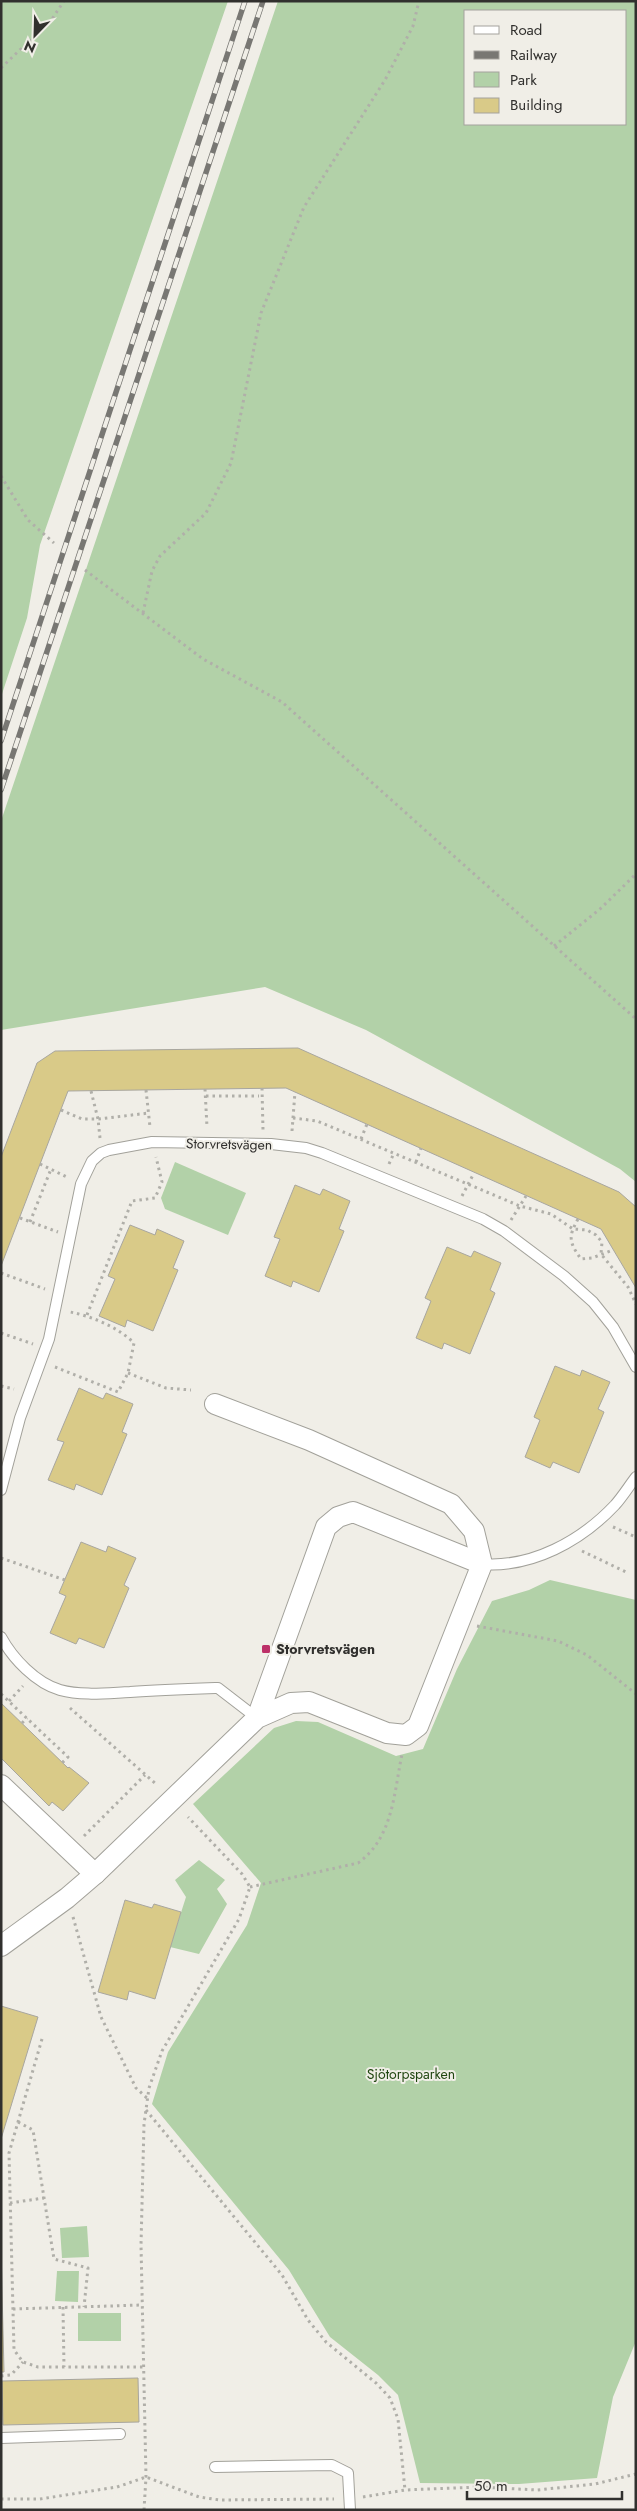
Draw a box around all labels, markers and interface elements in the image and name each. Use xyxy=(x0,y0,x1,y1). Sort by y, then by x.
north arrow xyxy=(10,10,60,60)
legend xyxy=(464,10,627,125)
text: Road xyxy=(510,19,542,41)
text: N xyxy=(21,36,39,58)
text: Railway xyxy=(510,44,557,66)
text: Park xyxy=(510,69,537,91)
text: Building xyxy=(510,94,562,116)
street label: Storvretsvägen xyxy=(186,1133,272,1155)
place label: Storvretsvägen xyxy=(276,1639,375,1659)
marker: Storvretsvägen xyxy=(260,1643,272,1655)
park label: Sjötorpsparken xyxy=(367,2064,455,2084)
scale bar xyxy=(467,2468,622,2500)
text: 50 m xyxy=(474,2475,508,2497)

